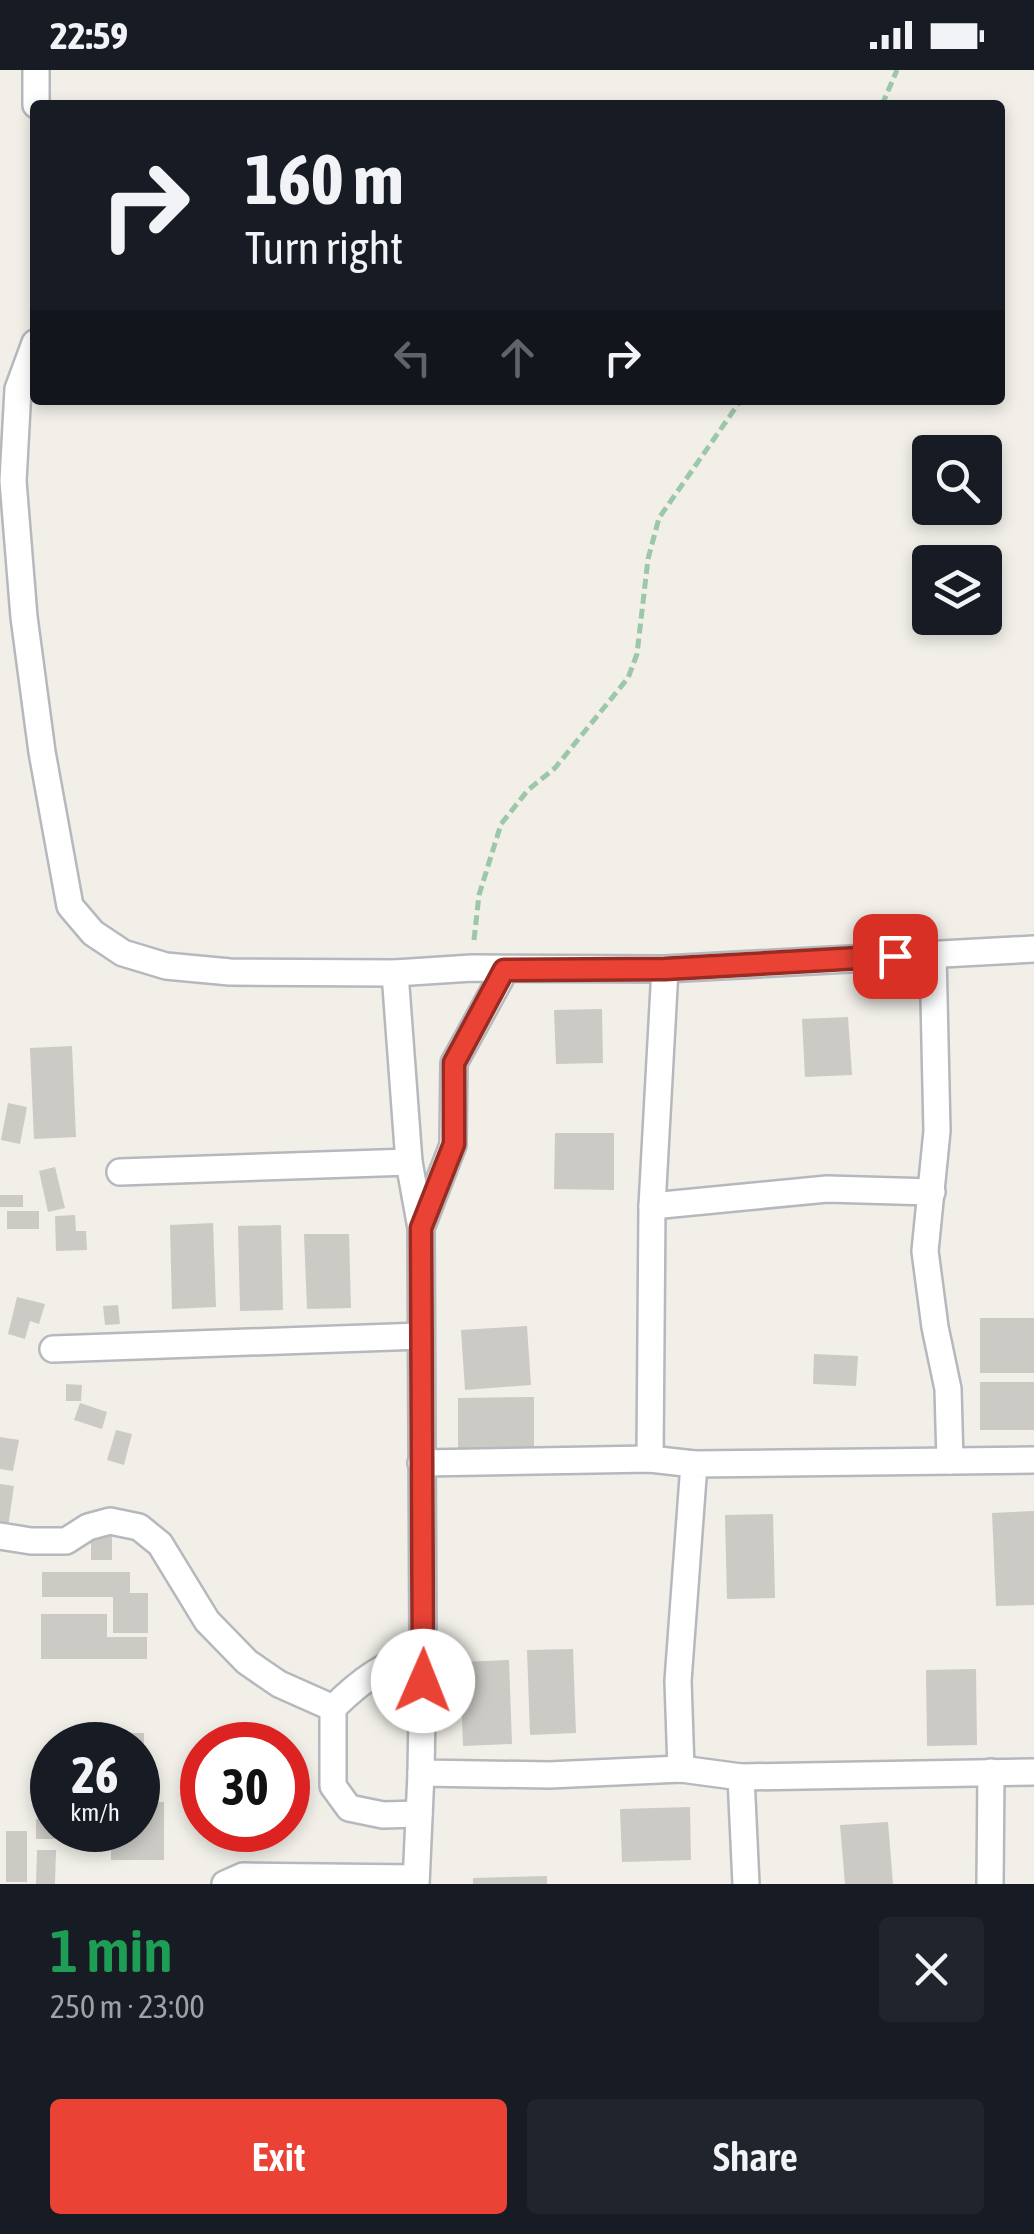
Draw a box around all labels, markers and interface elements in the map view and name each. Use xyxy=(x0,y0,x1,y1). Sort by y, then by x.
text: 22:59 xyxy=(50,14,128,57)
text: 160 m xyxy=(245,139,404,219)
icon: right xyxy=(80,140,210,270)
text: Turn right xyxy=(245,222,403,274)
icon: left xyxy=(385,330,440,385)
icon: ahead xyxy=(490,330,545,385)
icon: right xyxy=(595,330,650,385)
map controls xyxy=(912,435,1002,635)
button: search xyxy=(912,435,1002,525)
button: layers xyxy=(912,545,1002,635)
pin xyxy=(853,914,938,999)
icon: arrive xyxy=(868,929,923,984)
position arrow xyxy=(371,1629,475,1733)
speed limit sign: 30 xyxy=(180,1722,310,1852)
text: 26 xyxy=(71,1746,118,1804)
text: km/h xyxy=(70,1798,120,1826)
text: 1 min xyxy=(50,1916,173,1985)
button: close xyxy=(879,1917,984,2022)
text: 250 m · 23:00 xyxy=(50,1988,205,2025)
button: Exit xyxy=(50,2099,507,2214)
button: Share xyxy=(527,2099,984,2214)

